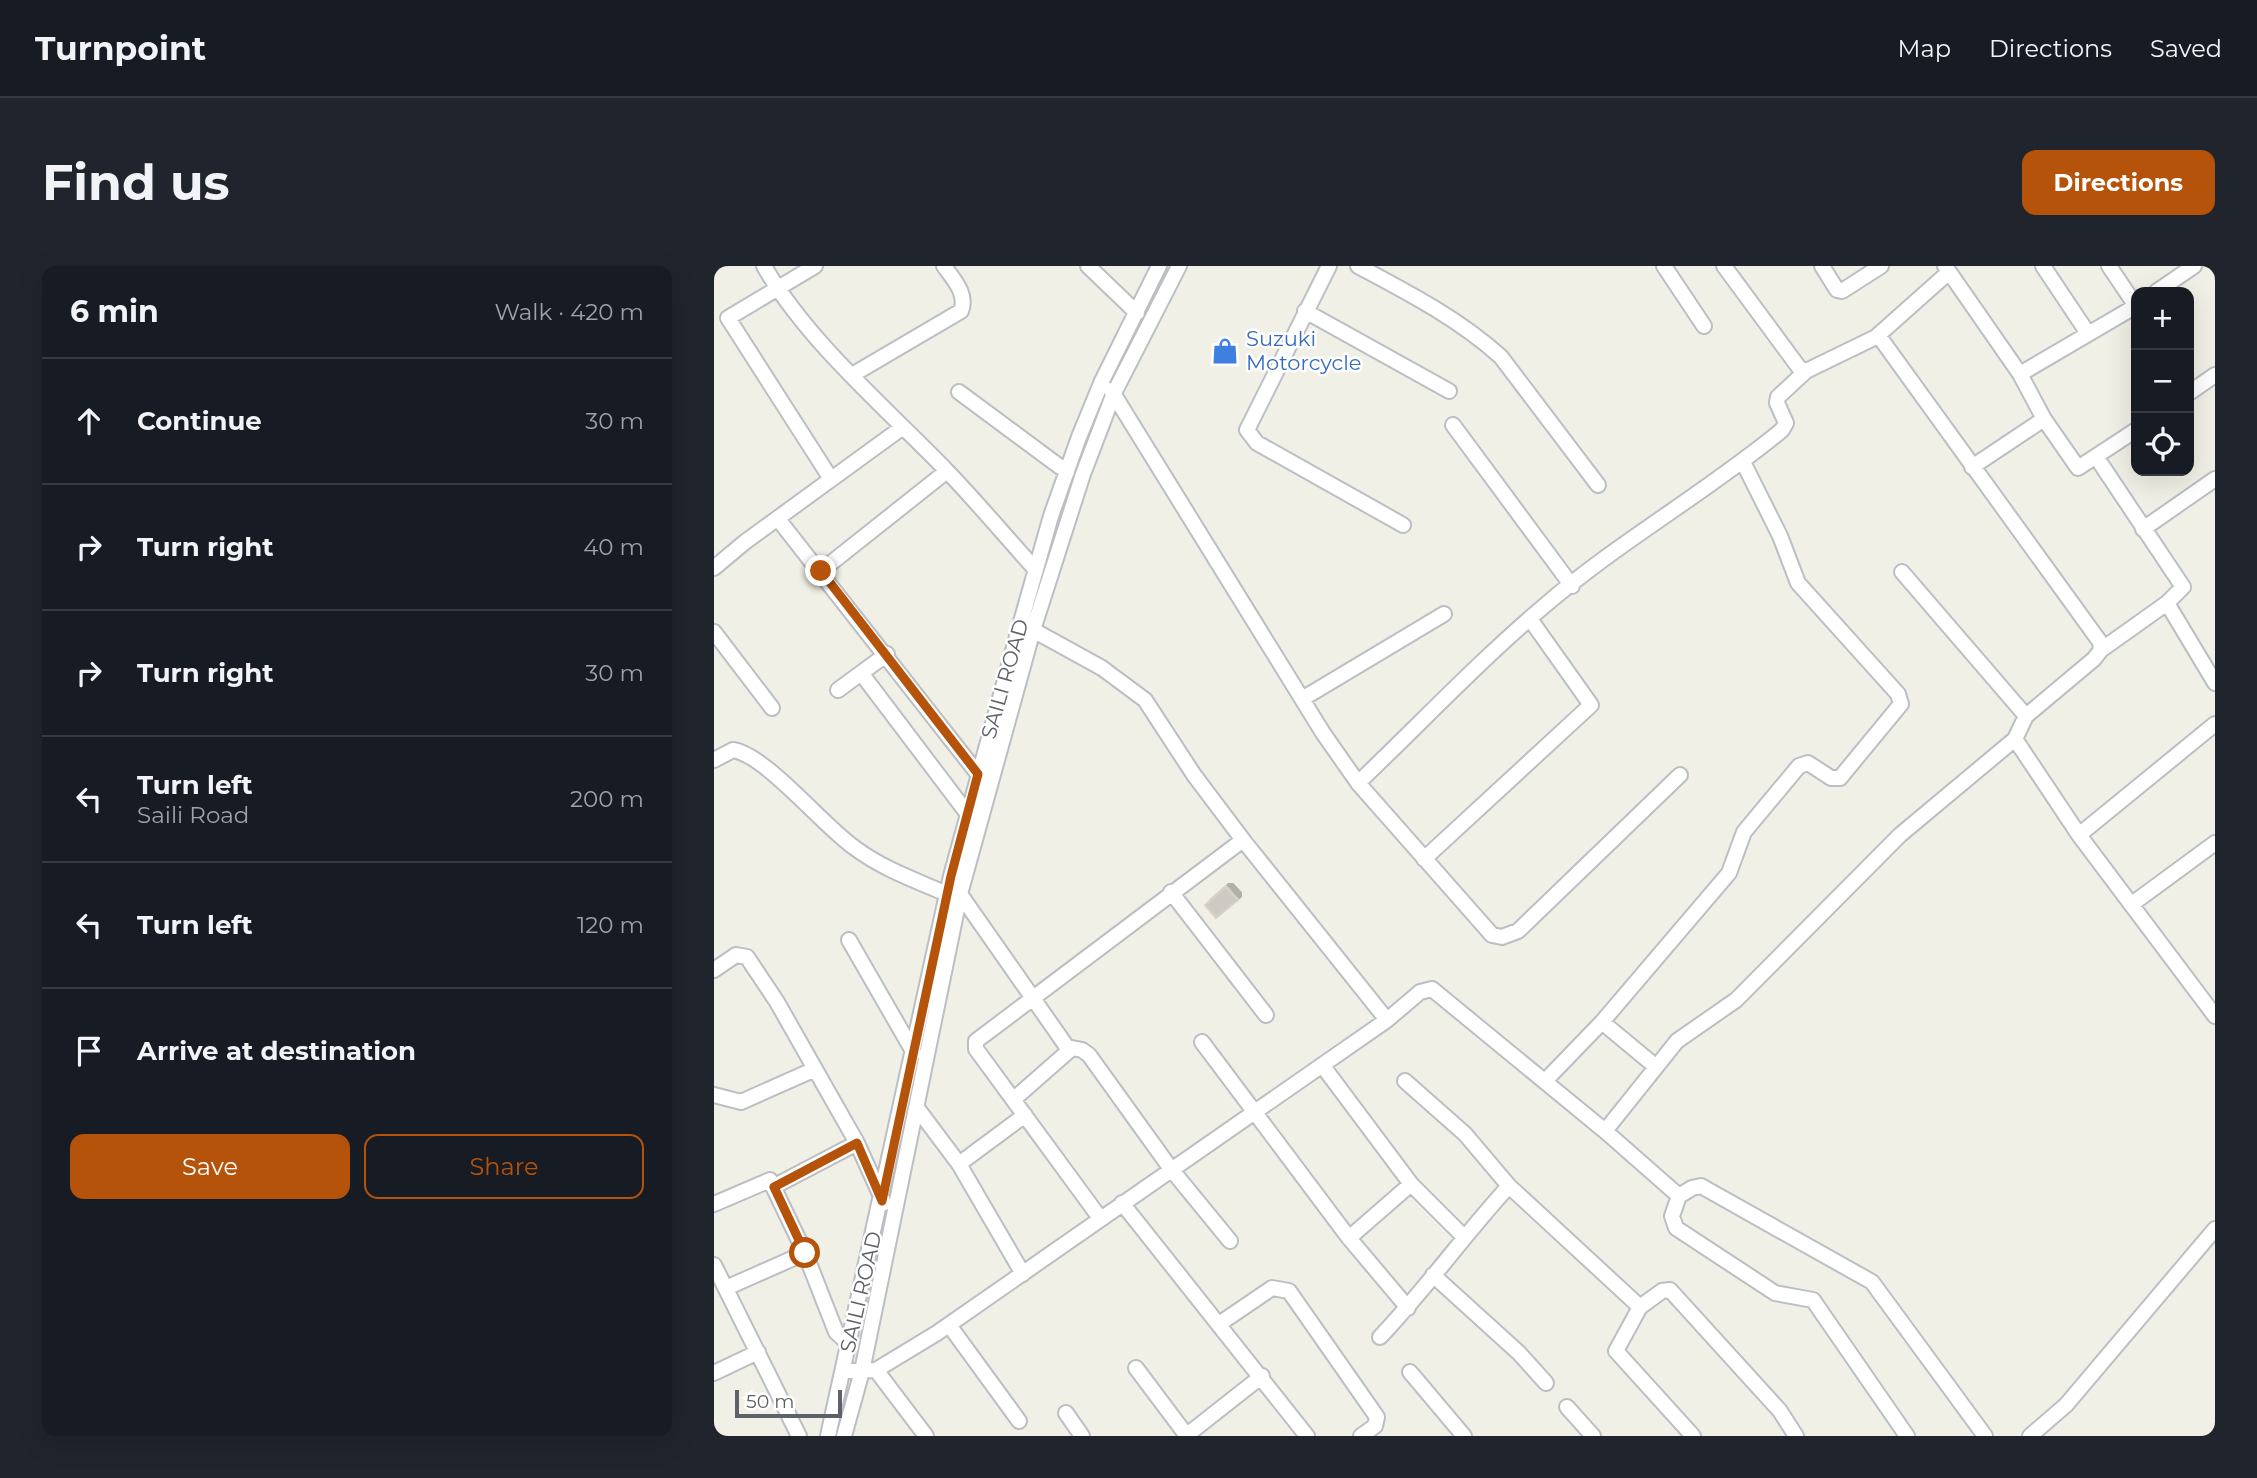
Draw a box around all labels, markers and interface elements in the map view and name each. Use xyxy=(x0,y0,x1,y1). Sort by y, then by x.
text: Turnpoint xyxy=(35,28,206,68)
text: Map xyxy=(1898,34,1951,63)
text: Directions xyxy=(1989,34,2112,63)
text: Saved xyxy=(2150,34,2222,63)
button: Directions xyxy=(2022,150,2215,215)
text: Find us xyxy=(42,153,230,212)
map controls xyxy=(2131,287,2194,476)
button: + xyxy=(2131,287,2194,350)
text: 6 min xyxy=(70,293,159,330)
text: Walk · 420 m xyxy=(495,298,644,326)
place label: Suzuki Motorcycle xyxy=(1246,326,1361,375)
shop icon: Suzuki Motorcycle xyxy=(1210,336,1240,366)
button: − xyxy=(2131,350,2194,413)
icon: ahead xyxy=(70,402,108,440)
text: Continue xyxy=(137,405,262,437)
text: 30 m xyxy=(585,407,644,435)
button: locate xyxy=(2131,413,2194,476)
icon: right xyxy=(70,528,108,566)
text: Turn right xyxy=(137,531,273,563)
text: 40 m xyxy=(583,533,644,561)
route end xyxy=(805,555,836,586)
street label: SAILI ROAD xyxy=(975,616,1034,742)
icon: right xyxy=(70,654,108,692)
text: Turn right xyxy=(137,657,273,689)
text: 30 m xyxy=(585,659,644,687)
text: Turn left xyxy=(137,769,253,801)
icon: left xyxy=(70,780,108,818)
text: 200 m xyxy=(570,785,644,813)
text: Saili Road xyxy=(137,801,249,829)
icon: left xyxy=(70,906,108,944)
text: Turn left xyxy=(137,909,253,941)
text: 120 m xyxy=(577,911,644,939)
icon: arrive xyxy=(70,1032,108,1070)
text: Arrive at destination xyxy=(137,1035,416,1067)
button: Save xyxy=(70,1134,350,1199)
button: Share xyxy=(364,1134,644,1199)
street label: SAILI ROAD xyxy=(834,1229,887,1355)
route start xyxy=(789,1237,820,1268)
scale bar xyxy=(735,1387,842,1419)
text: 50 m xyxy=(746,1390,794,1413)

